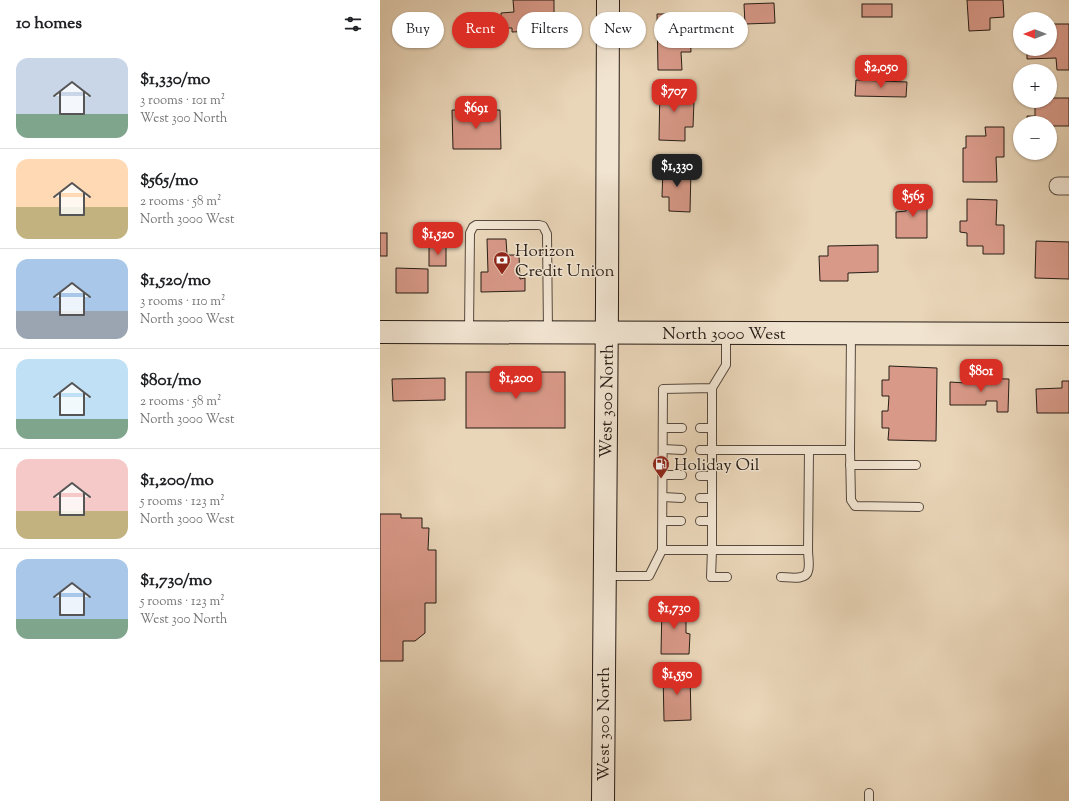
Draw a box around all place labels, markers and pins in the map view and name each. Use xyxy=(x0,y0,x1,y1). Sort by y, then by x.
pin: $2,050 xyxy=(848,55,914,89)
pin: $707 xyxy=(650,79,698,113)
pin: $691 xyxy=(452,96,500,130)
pin: $1,330 xyxy=(644,154,710,188)
pin: $565 xyxy=(889,184,937,218)
pin: $1,520 xyxy=(405,222,471,256)
place label: Horizon Credit Union xyxy=(515,240,615,284)
bank icon: Horizon Credit Union xyxy=(492,250,512,275)
pin: $801 xyxy=(957,359,1005,393)
pin: $1,200 xyxy=(483,366,549,400)
fuel station icon: Holiday Oil xyxy=(651,454,671,479)
place label: Holiday Oil xyxy=(674,454,760,478)
pin: $1,730 xyxy=(641,596,707,630)
pin: $1,550 xyxy=(644,662,710,696)

